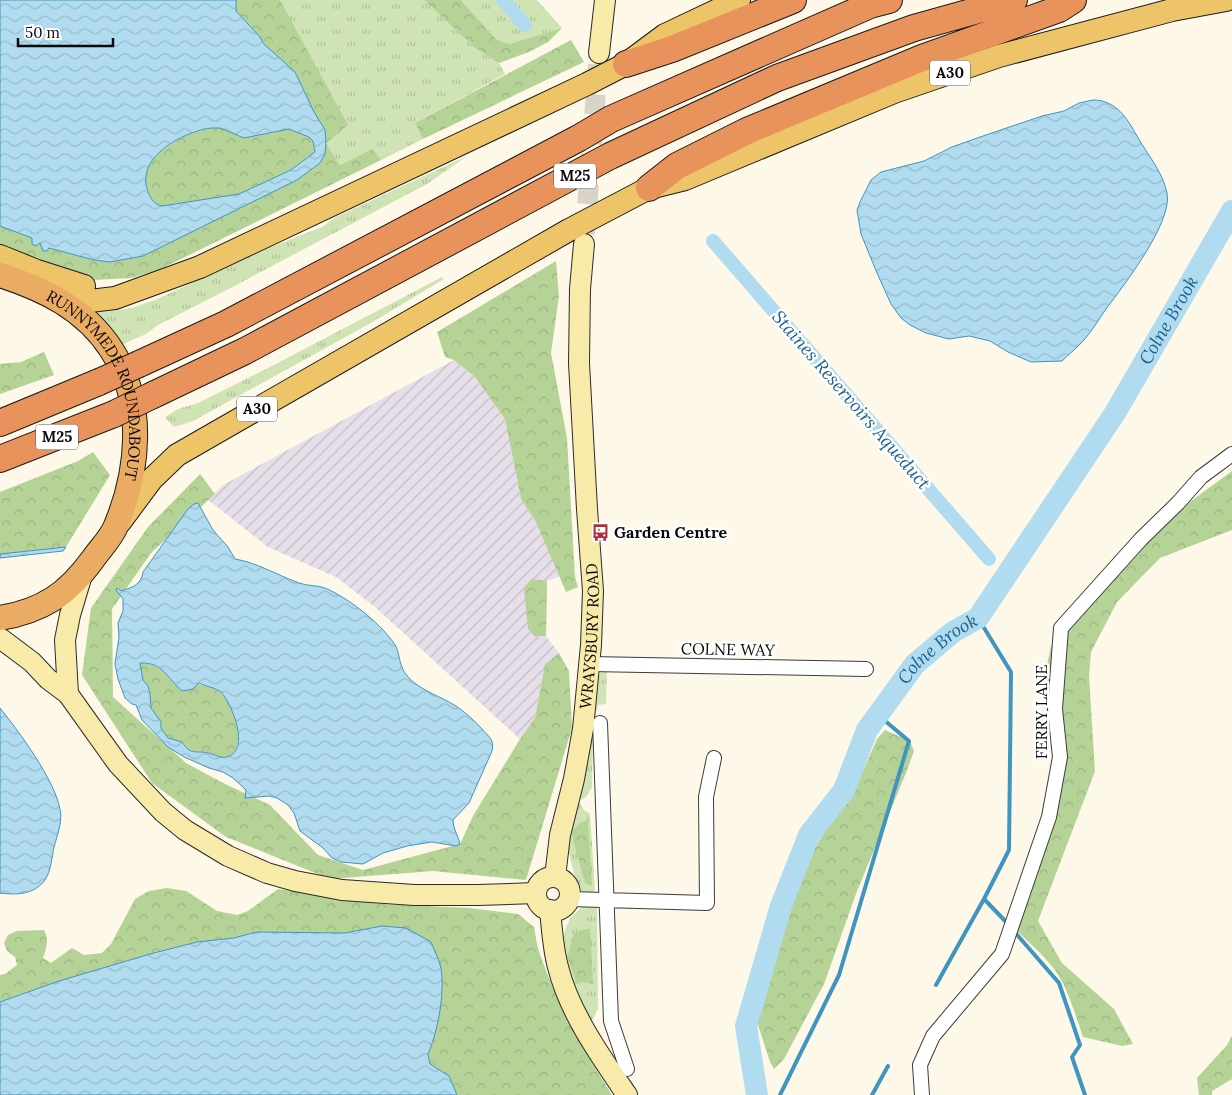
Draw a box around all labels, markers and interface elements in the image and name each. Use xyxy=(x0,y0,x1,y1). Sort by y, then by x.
scale bar xyxy=(18,15,112,47)
text: 50 m xyxy=(25,23,60,42)
road number: A30 xyxy=(930,60,970,86)
road number: M25 xyxy=(554,164,596,188)
water label: Colne Brook xyxy=(1134,272,1203,369)
street label: RUNNYMEDE ROUNDABOUT xyxy=(43,285,145,482)
water label: Staines Reservoirs Aqueduct xyxy=(767,305,936,494)
road number: A30 xyxy=(237,396,277,422)
road number: M25 xyxy=(36,424,78,450)
bus stop icon: Garden Centre xyxy=(590,522,610,542)
place label: Garden Centre xyxy=(614,522,727,542)
street label: WRAYSBURY ROAD xyxy=(575,562,603,710)
water label: Colne Brook xyxy=(892,609,982,689)
street label: COLNE WAY xyxy=(681,638,776,660)
street label: FERRY LANE xyxy=(1031,665,1051,759)

